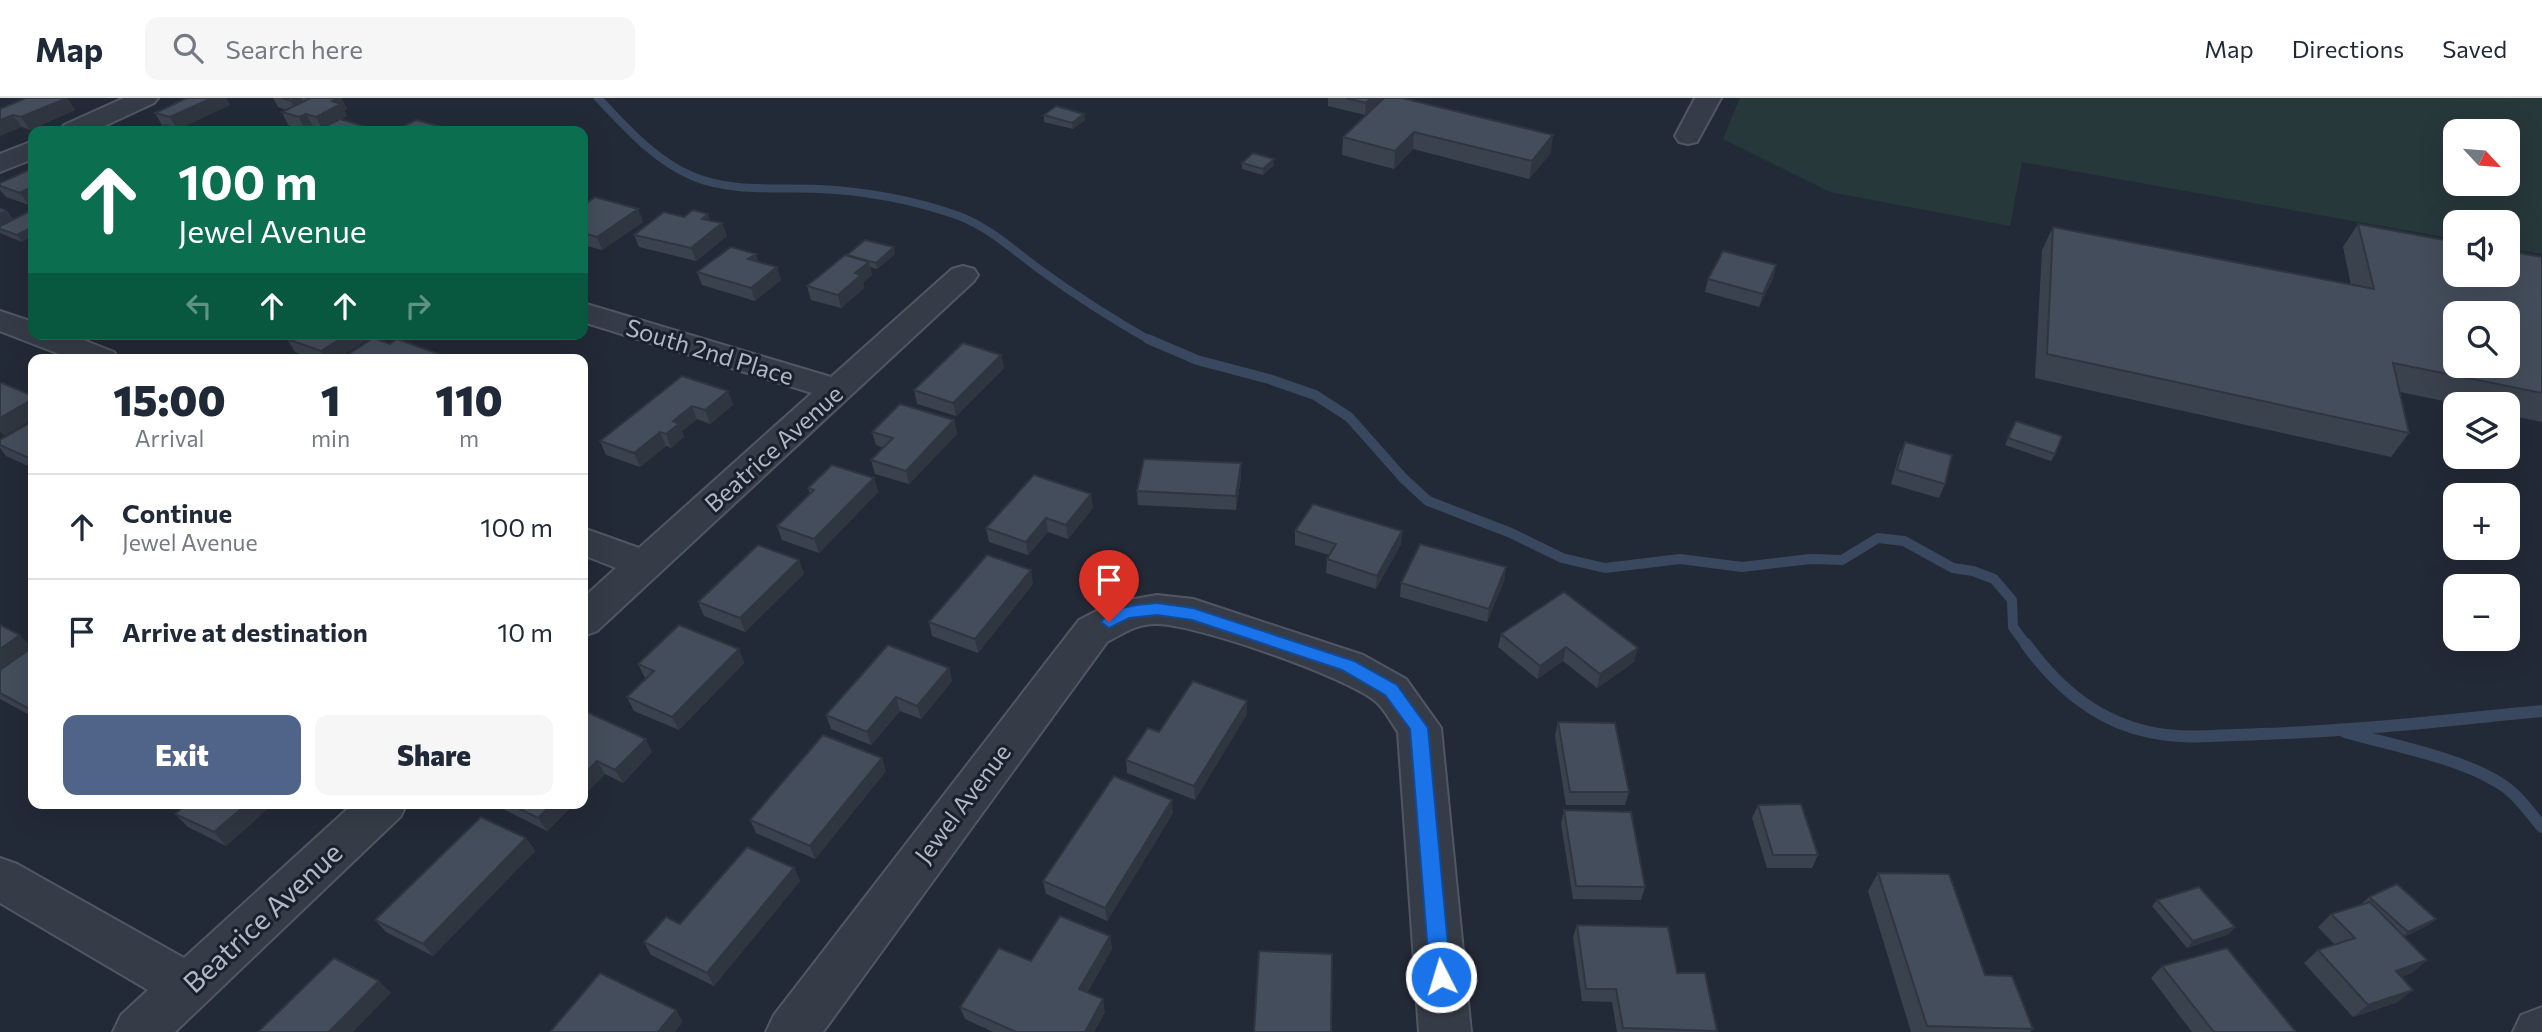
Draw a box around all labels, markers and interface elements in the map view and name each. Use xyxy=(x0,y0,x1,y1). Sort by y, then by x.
search box xyxy=(145,17,635,80)
text: Map xyxy=(35,28,103,69)
icon: search xyxy=(169,29,207,67)
text: Search here xyxy=(225,33,363,64)
text: Map xyxy=(2204,34,2254,63)
text: Directions xyxy=(2292,34,2404,63)
text: Saved xyxy=(2442,34,2507,63)
north arrow xyxy=(2443,119,2520,196)
map controls xyxy=(2443,119,2520,651)
text: 100 m xyxy=(178,150,317,210)
icon: ahead xyxy=(63,154,154,245)
text: Jewel Avenue xyxy=(178,210,367,250)
button: sound xyxy=(2443,210,2520,287)
icon: left xyxy=(180,287,218,325)
icon: ahead xyxy=(253,287,291,325)
icon: ahead xyxy=(326,287,364,325)
icon: right xyxy=(399,287,437,325)
button: search xyxy=(2443,301,2520,378)
street label: South 2nd Place xyxy=(623,312,797,390)
text: 15:00 xyxy=(113,373,226,425)
text: 1 xyxy=(321,373,340,425)
text: 110 xyxy=(435,373,503,425)
street label: Beatrice Avenue xyxy=(698,379,848,517)
button: layers xyxy=(2443,392,2520,469)
text: Arrival xyxy=(135,424,204,452)
text: min xyxy=(311,424,350,452)
text: m xyxy=(459,424,479,452)
button: + xyxy=(2443,483,2520,560)
text: Continue xyxy=(122,497,232,528)
icon: ahead xyxy=(63,508,101,546)
text: 100 m xyxy=(480,511,553,542)
text: Jewel Avenue xyxy=(122,528,258,556)
pin xyxy=(1079,550,1139,622)
icon: arrive xyxy=(1090,561,1128,599)
button: − xyxy=(2443,574,2520,651)
icon: arrive xyxy=(63,613,101,651)
text: Arrive at destination xyxy=(122,616,368,647)
text: 10 m xyxy=(497,616,553,647)
button: Exit xyxy=(63,715,301,795)
button: Share xyxy=(315,715,553,795)
street label: Jewel Avenue xyxy=(908,738,1016,868)
street label: Beatrice Avenue xyxy=(176,835,348,999)
position arrow xyxy=(1404,940,1478,1014)

